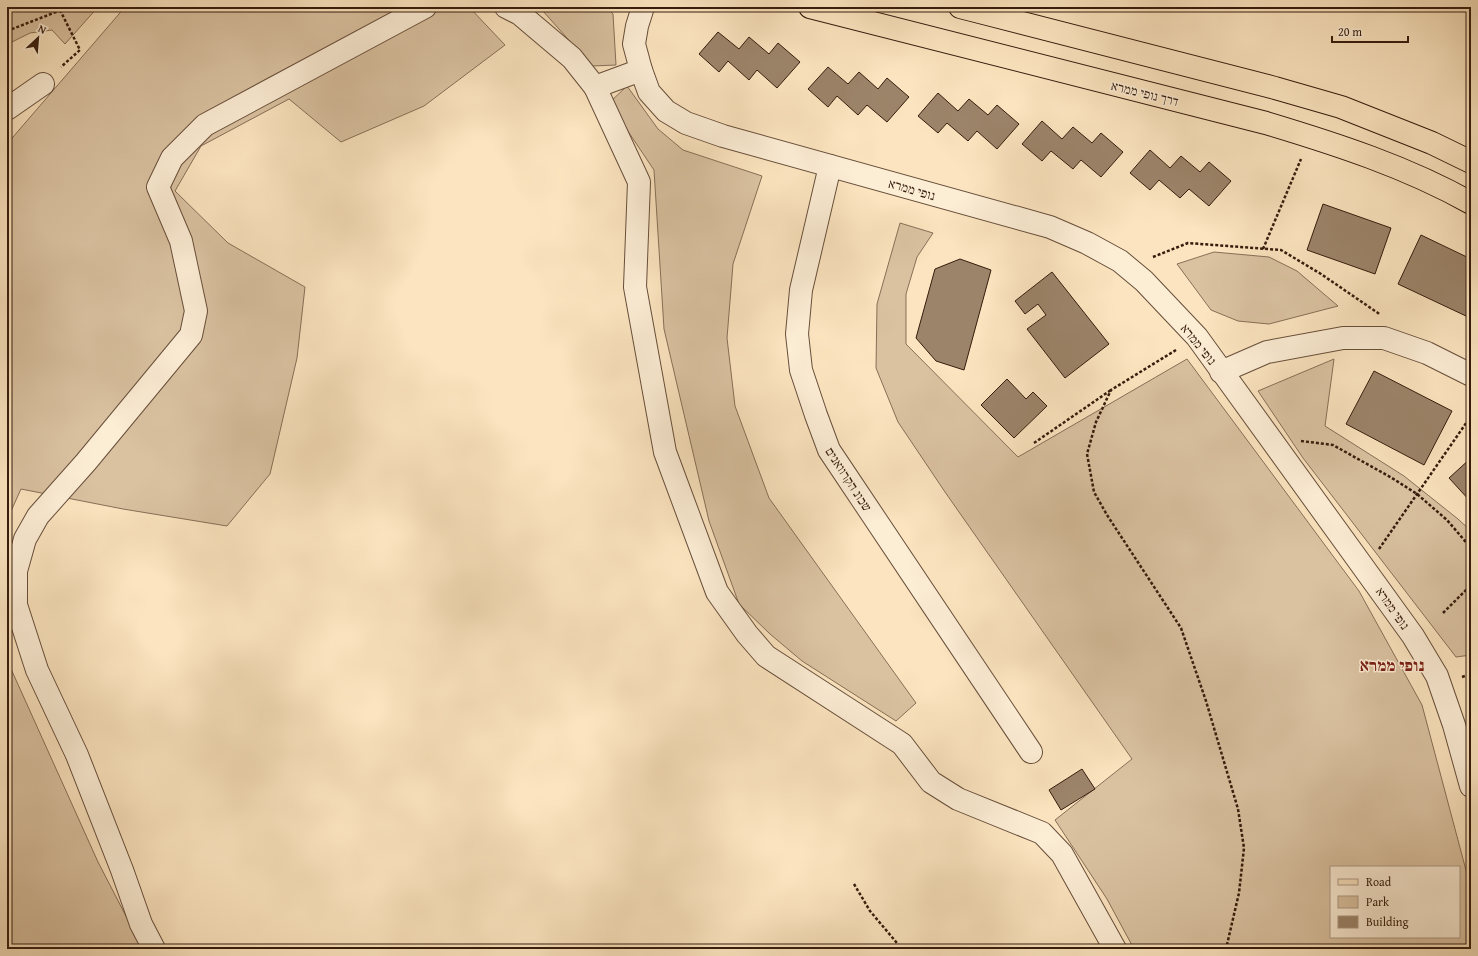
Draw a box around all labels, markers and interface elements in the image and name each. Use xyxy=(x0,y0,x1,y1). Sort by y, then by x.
north arrow xyxy=(18,18,58,58)
scale bar xyxy=(1332,18,1408,44)
text: N xyxy=(36,20,50,38)
text: 20 m xyxy=(1338,23,1362,40)
street label: דרך נופי ממרא xyxy=(1109,76,1181,111)
street label: נופי ממרא xyxy=(886,174,938,205)
street label: נופי ממרא xyxy=(1176,320,1221,369)
street label: שכונ הקרוואנים xyxy=(821,443,877,515)
street label: נופי ממרא xyxy=(1371,583,1414,633)
district label: נופי ממרא xyxy=(1360,652,1424,677)
legend xyxy=(1330,866,1460,938)
text: Road xyxy=(1366,873,1392,890)
text: Park xyxy=(1366,893,1390,910)
text: Building xyxy=(1366,913,1409,930)

